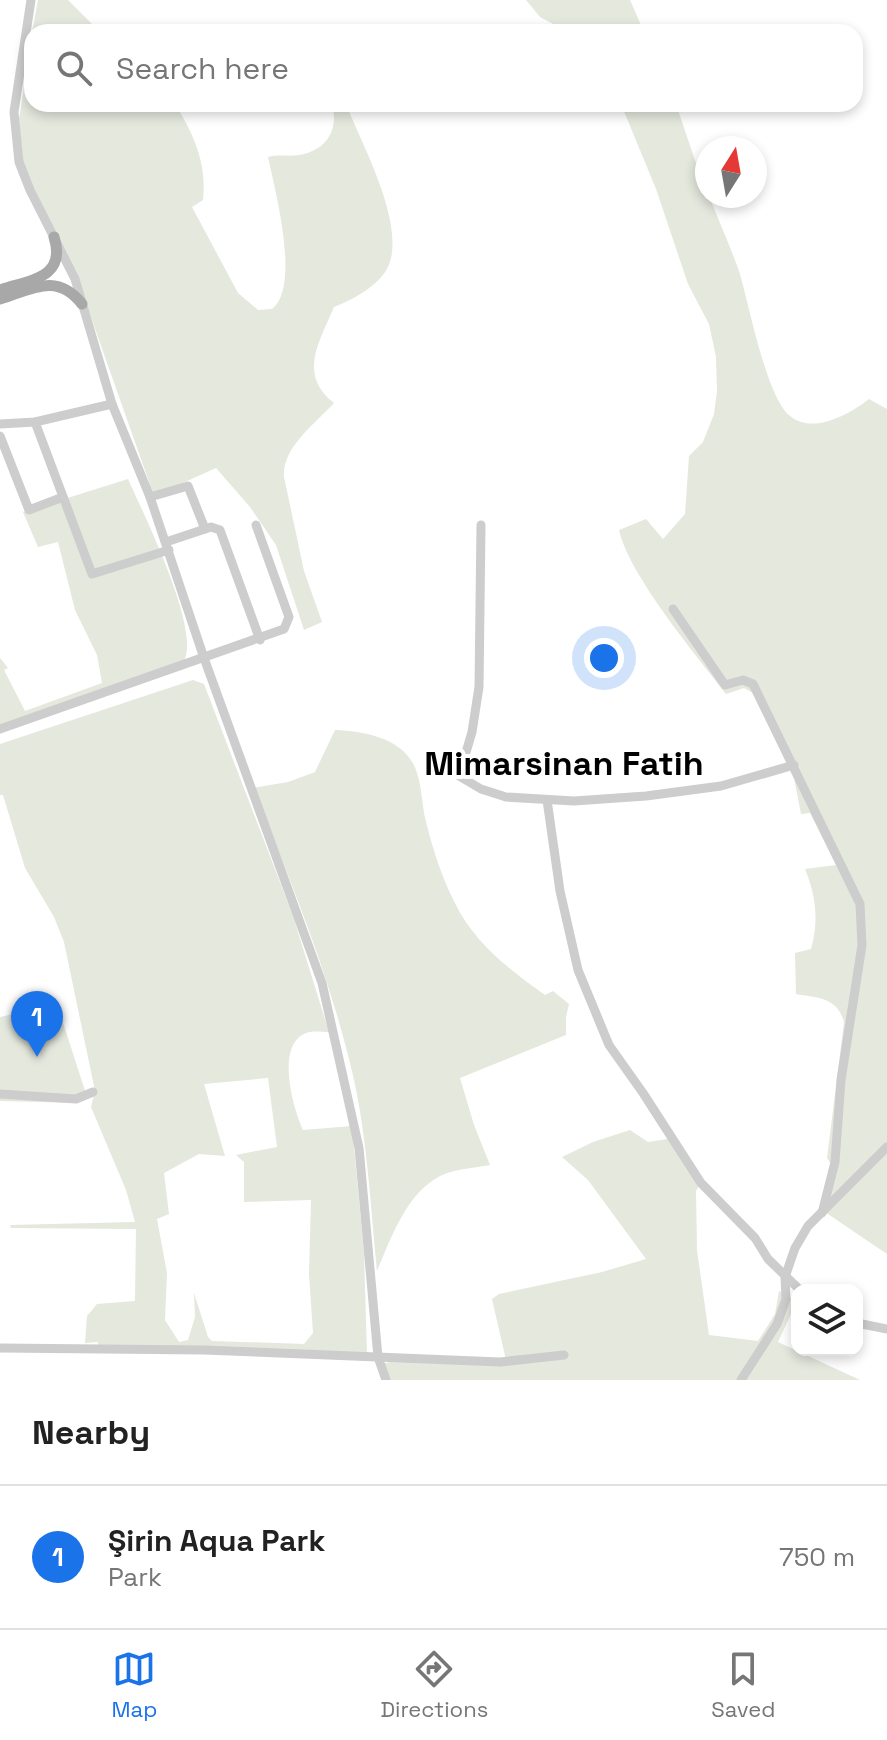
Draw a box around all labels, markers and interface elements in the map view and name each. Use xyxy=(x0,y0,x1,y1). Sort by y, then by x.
search box xyxy=(24,24,863,112)
icon: search xyxy=(52,46,96,90)
text: Search here xyxy=(116,49,289,88)
north arrow xyxy=(695,136,767,208)
your location xyxy=(584,638,624,678)
district label: Mimarsinan Fatih xyxy=(424,742,704,785)
pin: 1 xyxy=(11,991,63,1057)
map controls xyxy=(791,1284,863,1356)
button: layers xyxy=(791,1284,863,1356)
text: Nearby xyxy=(32,1411,150,1454)
text: Şirin Aqua Park xyxy=(108,1521,325,1560)
text: 1 xyxy=(52,1540,64,1574)
text: 750 m xyxy=(779,1540,855,1574)
text: Park xyxy=(108,1560,162,1594)
tab: Map xyxy=(112,1647,157,1723)
tab: Directions xyxy=(380,1647,488,1723)
tab: Saved xyxy=(711,1647,775,1723)

